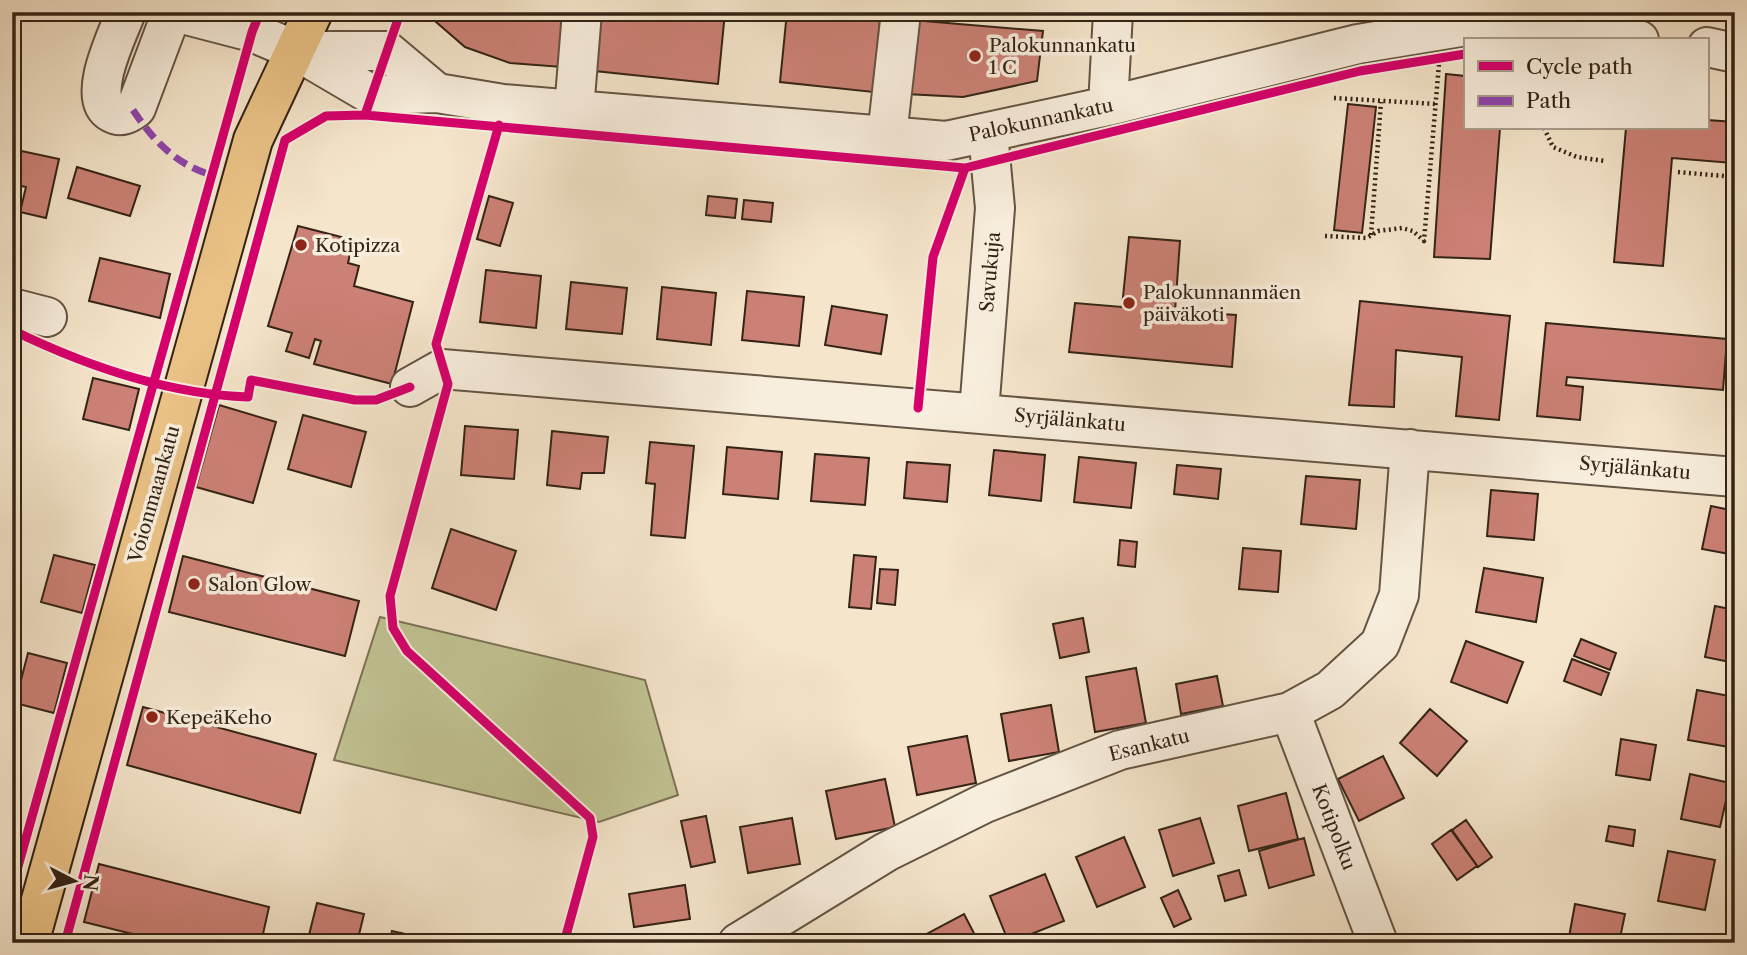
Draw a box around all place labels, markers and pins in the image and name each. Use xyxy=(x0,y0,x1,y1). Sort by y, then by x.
place label: Palokunnankatu 1 C xyxy=(989,34,1136,79)
marker: Palokunnankatu 1 C xyxy=(967,48,983,64)
place label: Kotipizza xyxy=(315,234,400,257)
marker: Kotipizza xyxy=(293,237,309,253)
place label: Palokunnanmäen päiväkoti xyxy=(1143,281,1301,326)
marker: Palokunnanmäen päiväkoti xyxy=(1121,295,1137,311)
place label: Salon Glow xyxy=(208,573,312,596)
marker: Salon Glow xyxy=(186,576,202,592)
place label: KepeäKeho xyxy=(166,706,272,729)
marker: KepeäKeho xyxy=(144,709,160,725)

